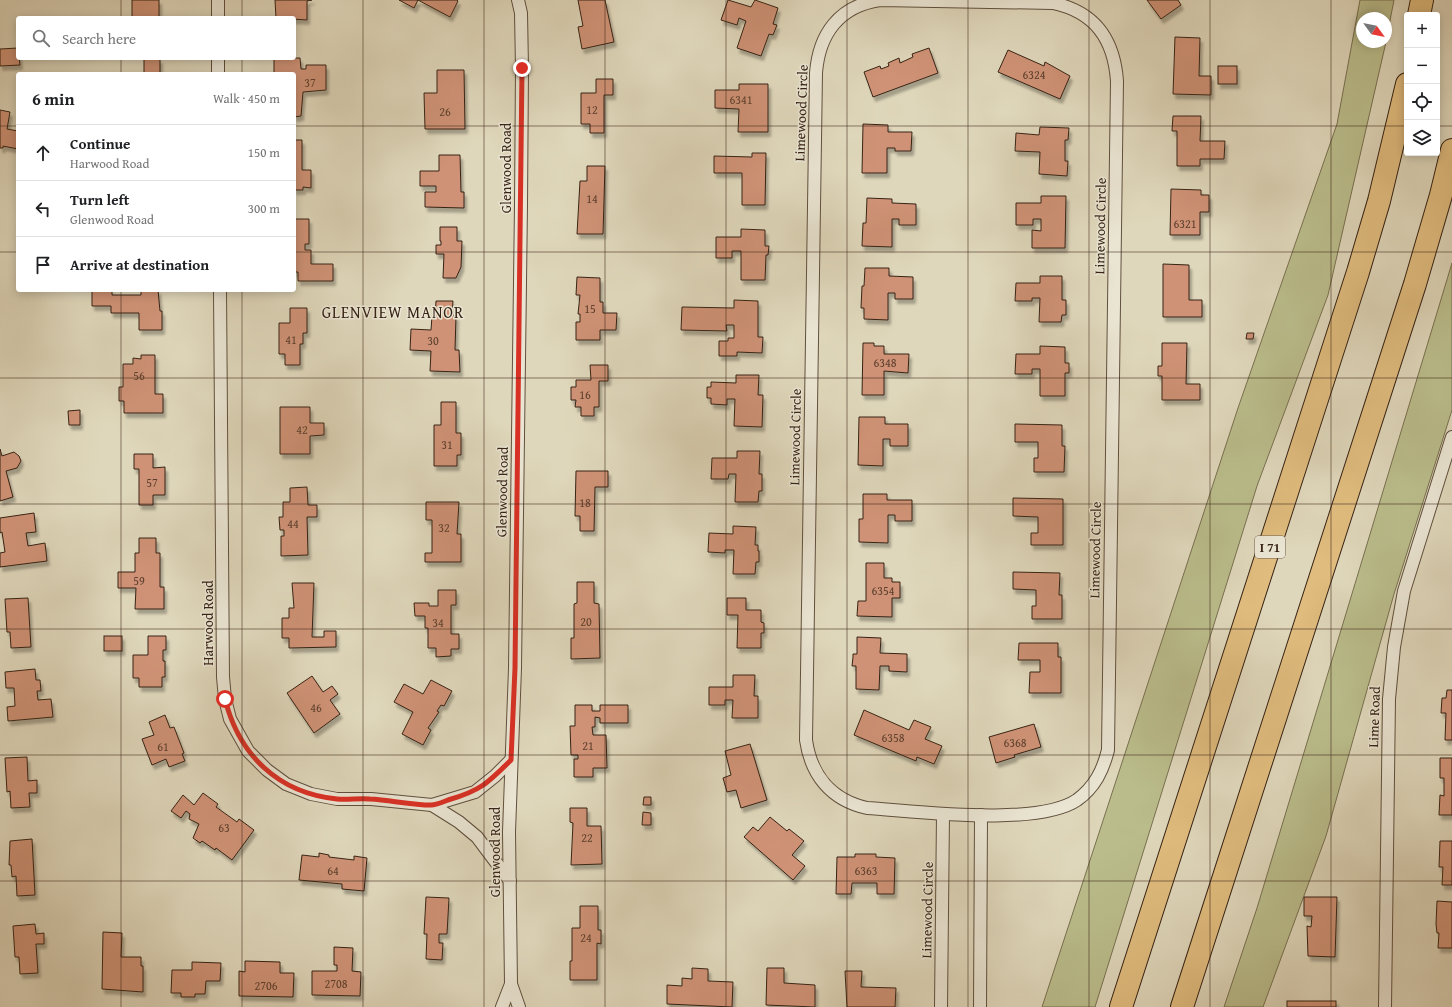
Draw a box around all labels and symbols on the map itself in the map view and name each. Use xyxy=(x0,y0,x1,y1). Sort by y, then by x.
north arrow xyxy=(1356,12,1392,48)
route end xyxy=(513,59,531,77)
street label: Limewood Circle xyxy=(789,64,813,162)
house number: 6324 xyxy=(1022,66,1046,83)
house number: 37 xyxy=(304,74,316,91)
house number: 6341 xyxy=(729,91,753,108)
house number: 12 xyxy=(586,101,598,118)
house number: 26 xyxy=(439,103,451,120)
street label: Glenwood Road xyxy=(496,122,516,213)
street label: Limewood Circle xyxy=(1089,177,1111,275)
house number: 14 xyxy=(586,190,598,207)
house number: 6321 xyxy=(1173,215,1197,232)
district label: GLENVIEW MANOR xyxy=(322,300,464,324)
house number: 15 xyxy=(584,300,596,317)
house number: 41 xyxy=(285,331,297,348)
house number: 30 xyxy=(427,332,439,349)
house number: 6348 xyxy=(873,354,897,371)
house number: 56 xyxy=(133,367,145,384)
house number: 16 xyxy=(579,386,591,403)
street label: Limewood Circle xyxy=(784,388,806,486)
house number: 42 xyxy=(296,421,308,438)
house number: 31 xyxy=(441,436,453,453)
street label: Glenwood Road xyxy=(491,446,513,537)
house number: 57 xyxy=(146,474,158,491)
house number: 18 xyxy=(579,494,591,511)
street label: Limewood Circle xyxy=(1084,501,1106,599)
house number: 44 xyxy=(287,515,299,532)
house number: 32 xyxy=(438,519,450,536)
road number: I 71 xyxy=(1255,536,1285,558)
house number: 59 xyxy=(133,572,145,589)
street label: Harwood Road xyxy=(198,580,218,666)
house number: 6354 xyxy=(871,582,895,599)
house number: 20 xyxy=(580,613,592,630)
house number: 34 xyxy=(432,614,444,631)
street label: Lime Road xyxy=(1363,686,1385,748)
route start xyxy=(216,690,234,708)
house number: 46 xyxy=(310,699,322,716)
house number: 6358 xyxy=(881,729,905,746)
house number: 6368 xyxy=(1003,734,1027,751)
house number: 21 xyxy=(582,737,594,754)
house number: 61 xyxy=(157,738,169,755)
street label: Glenwood Road xyxy=(485,806,505,897)
house number: 63 xyxy=(218,819,230,836)
house number: 22 xyxy=(581,829,593,846)
street label: Limewood Circle xyxy=(916,861,938,959)
house number: 64 xyxy=(327,862,339,879)
house number: 6363 xyxy=(854,862,878,879)
house number: 24 xyxy=(580,929,592,946)
house number: 2708 xyxy=(324,975,348,992)
house number: 2706 xyxy=(254,977,278,994)

